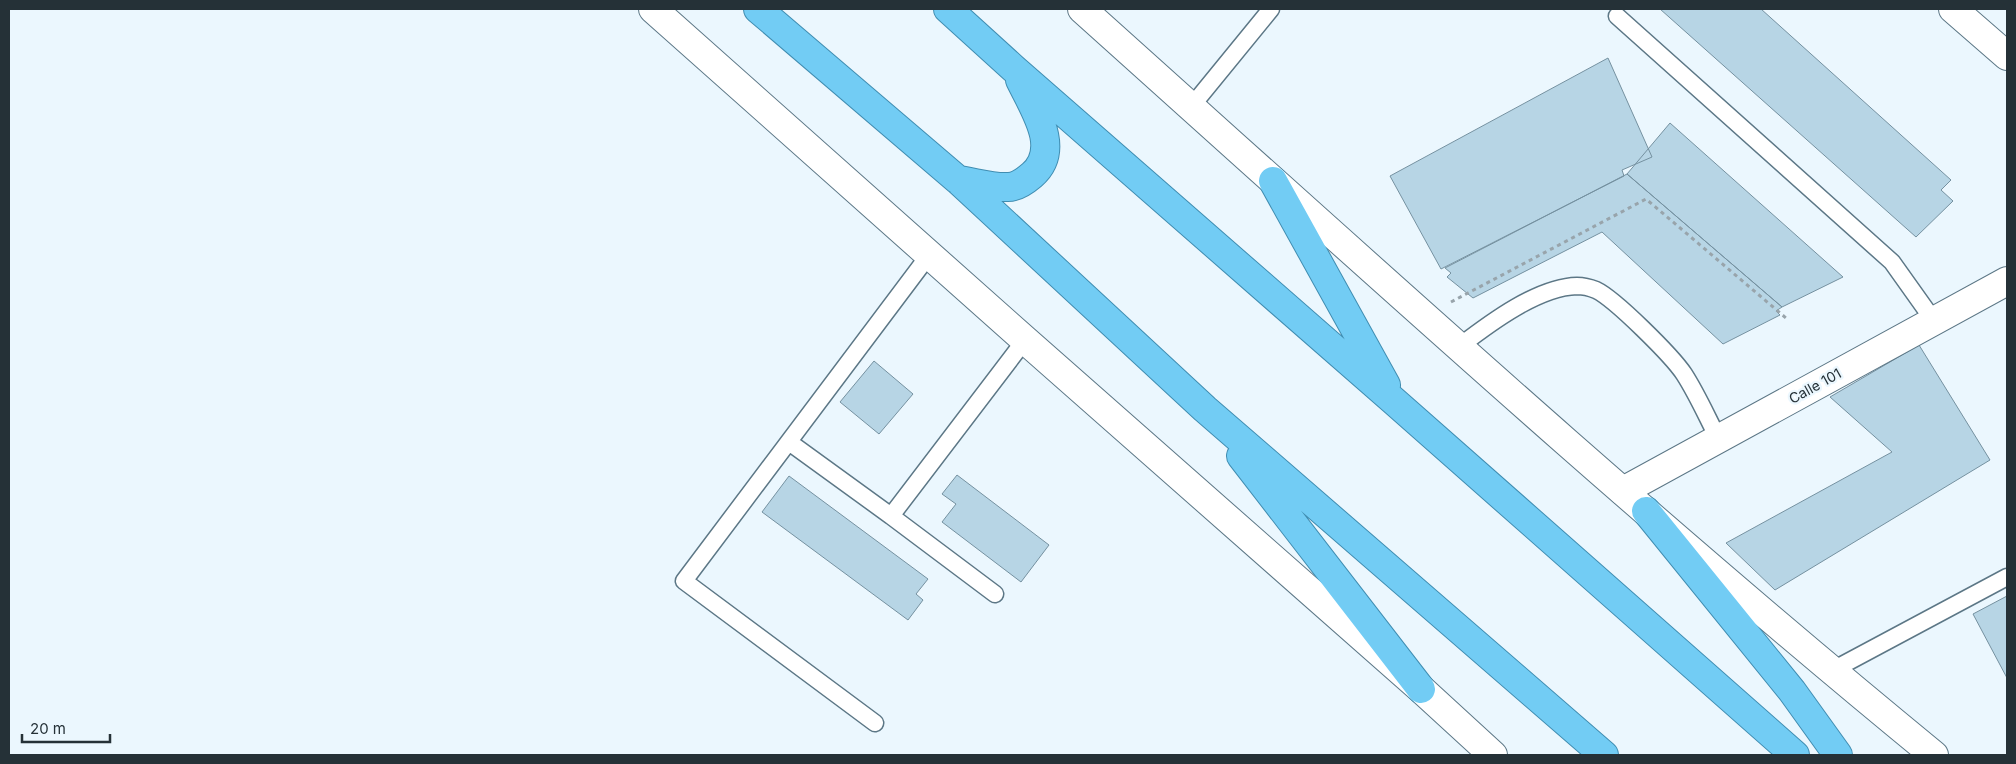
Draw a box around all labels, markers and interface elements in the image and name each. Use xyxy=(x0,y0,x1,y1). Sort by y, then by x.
street label: Calle 101 xyxy=(1786,364,1844,407)
scale bar xyxy=(22,712,110,744)
text: 20 m xyxy=(30,719,66,738)

